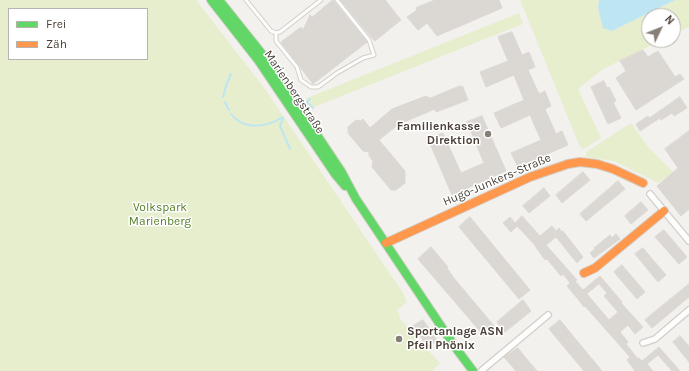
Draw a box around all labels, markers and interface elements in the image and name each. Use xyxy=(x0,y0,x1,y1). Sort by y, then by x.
legend xyxy=(8,8,148,60)
north arrow xyxy=(641,8,681,48)
text: N xyxy=(662,13,677,27)
text: Frei xyxy=(46,17,66,31)
text: Zäh xyxy=(46,37,67,51)
street label: Marienbergstraße xyxy=(261,48,327,136)
place label: Familienkasse Direktion xyxy=(397,120,480,148)
marker: Familienkasse Direktion xyxy=(483,129,493,139)
street label: Hugo-Junkers-Straße xyxy=(441,151,553,209)
park label: Volkspark Marienberg xyxy=(129,201,191,229)
place label: Sportanlage ASN Pfeil Phönix xyxy=(407,325,504,353)
marker: Sportanlage ASN Pfeil Phönix xyxy=(394,334,404,344)

